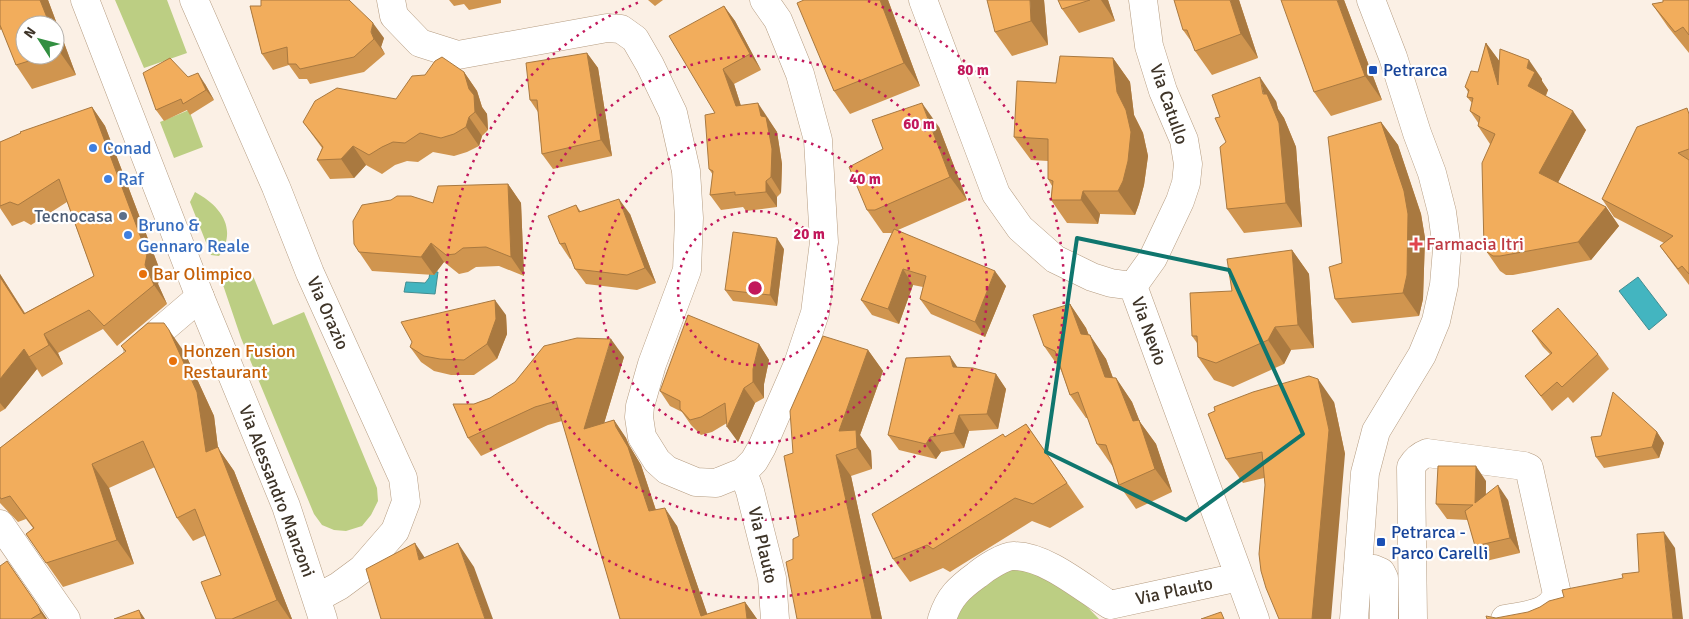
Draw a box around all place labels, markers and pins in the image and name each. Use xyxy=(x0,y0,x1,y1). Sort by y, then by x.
place label: Petrarca xyxy=(1383,59,1448,81)
marker: Petrarca xyxy=(1367,64,1379,76)
place label: Conad xyxy=(103,137,152,159)
marker: Conad xyxy=(87,142,99,154)
place label: Raf xyxy=(118,168,145,190)
marker: Raf xyxy=(102,173,114,185)
place label: Tecnocasa xyxy=(34,205,113,227)
marker: Tecnocasa xyxy=(117,210,129,222)
place label: Bruno & Gennaro Reale xyxy=(138,214,250,257)
marker: Bruno & Gennaro Reale xyxy=(122,229,134,241)
place label: Farmacia Itri xyxy=(1426,233,1524,255)
marker: Farmacia Itri xyxy=(1410,238,1422,250)
place label: Bar Olimpico xyxy=(153,263,252,285)
marker: Bar Olimpico xyxy=(137,268,149,280)
centre of rings xyxy=(746,279,764,297)
place label: Honzen Fusion Restaurant xyxy=(183,340,296,383)
marker: Honzen Fusion Restaurant xyxy=(167,355,179,367)
place label: Petrarca - Parco Carelli xyxy=(1391,521,1488,564)
marker: Petrarca - Parco Carelli xyxy=(1375,536,1387,548)

